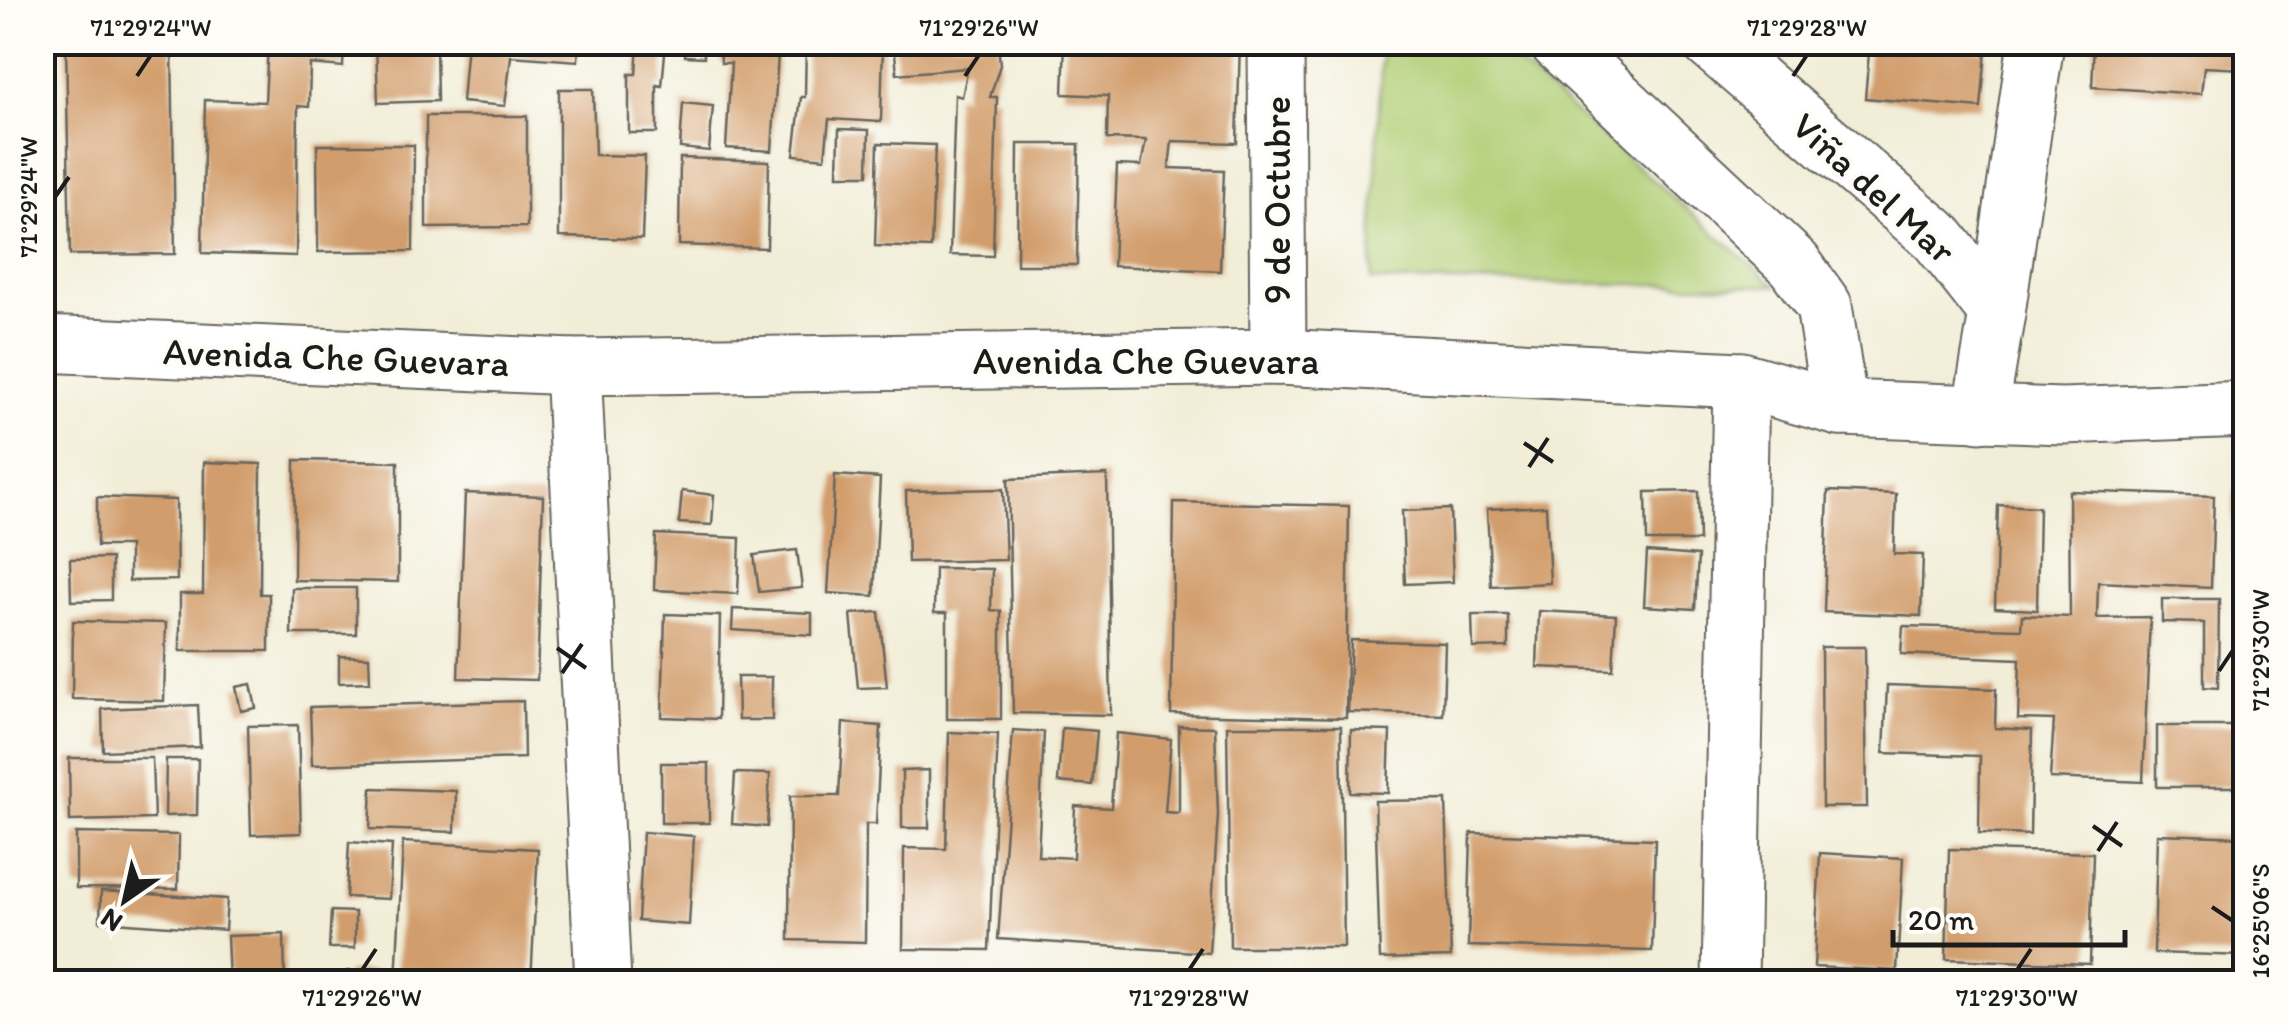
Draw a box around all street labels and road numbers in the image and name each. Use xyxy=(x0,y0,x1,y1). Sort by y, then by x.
street label: 9 de Octubre xyxy=(1254,96,1300,304)
street label: Viña del Mar xyxy=(1783,103,1965,273)
street label: Avenida Che Guevara xyxy=(162,328,510,386)
street label: Avenida Che Guevara xyxy=(973,338,1319,384)

